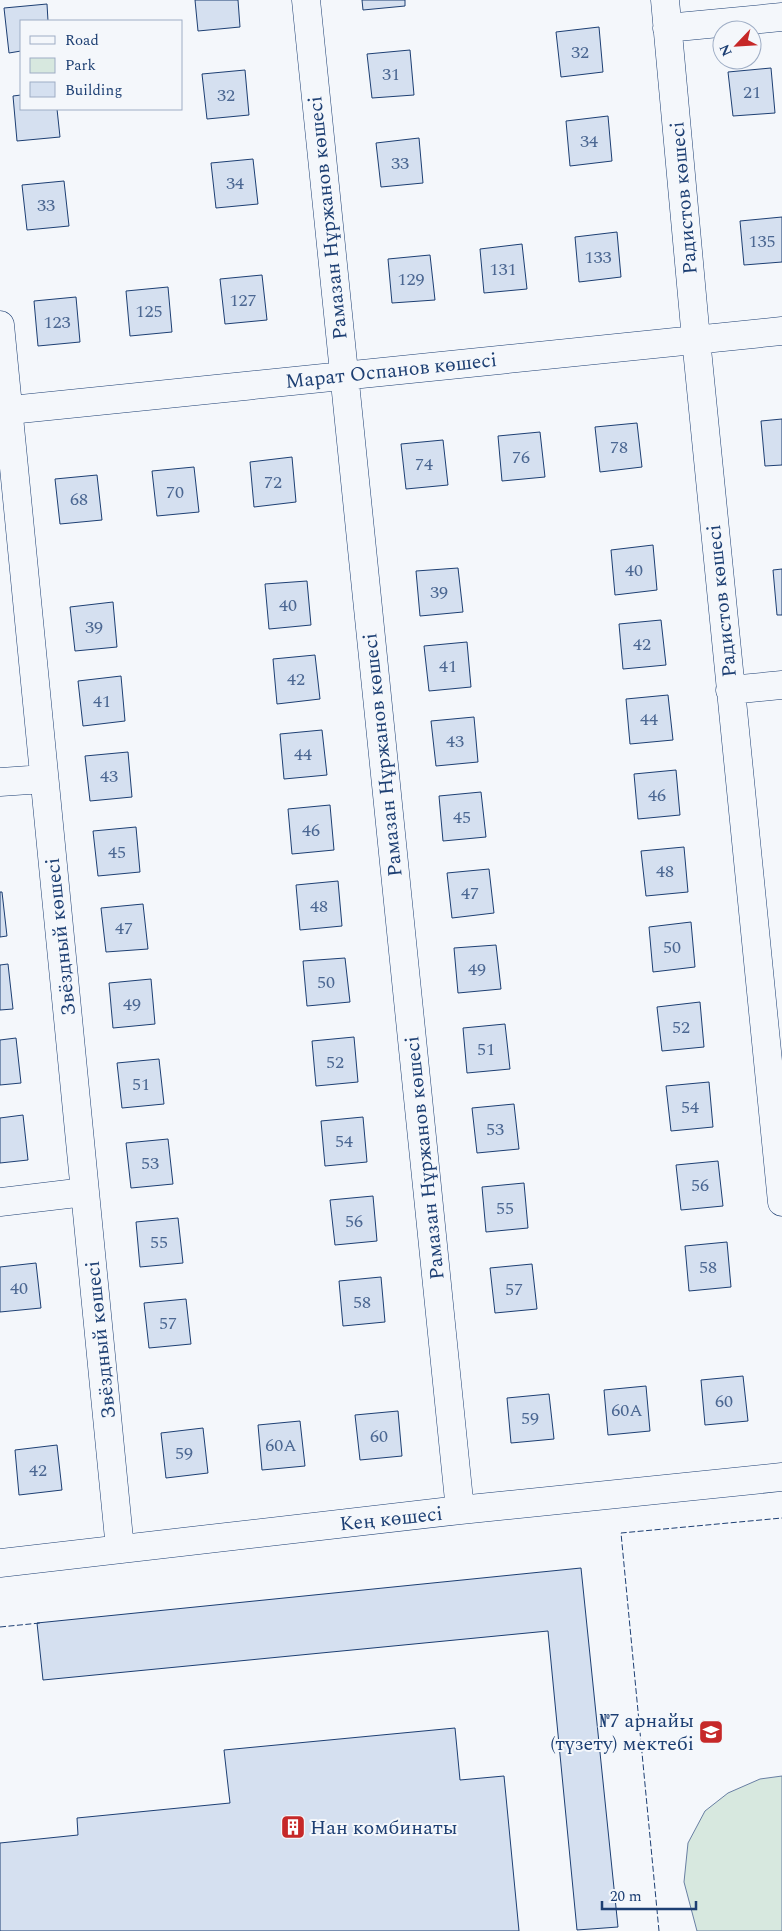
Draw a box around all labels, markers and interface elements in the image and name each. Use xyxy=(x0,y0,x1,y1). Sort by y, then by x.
legend xyxy=(20,20,182,110)
north arrow xyxy=(712,20,762,70)
text: Road xyxy=(65,29,99,52)
house number: 32 xyxy=(571,39,589,66)
text: N xyxy=(714,41,738,60)
text: Park xyxy=(65,54,96,77)
house number: 31 xyxy=(382,61,400,88)
text: Building xyxy=(65,79,122,102)
house number: 21 xyxy=(743,79,761,106)
house number: 32 xyxy=(217,82,235,109)
street label: Рамазан Нұржанов көшесі xyxy=(300,95,356,341)
street label: Радистов көшесі xyxy=(662,120,706,276)
house number: 34 xyxy=(580,128,598,155)
house number: 33 xyxy=(391,150,409,177)
house number: 34 xyxy=(226,170,244,197)
house number: 33 xyxy=(37,192,55,219)
house number: 135 xyxy=(749,228,776,255)
house number: 133 xyxy=(585,244,612,271)
house number: 131 xyxy=(490,256,517,283)
house number: 129 xyxy=(398,266,425,293)
house number: 127 xyxy=(230,287,257,314)
house number: 125 xyxy=(136,298,163,325)
house number: 123 xyxy=(44,309,71,336)
street label: Марат Оспанов көшесі xyxy=(284,345,499,397)
house number: 78 xyxy=(610,434,628,461)
house number: 76 xyxy=(512,444,530,471)
house number: 74 xyxy=(415,451,433,478)
house number: 72 xyxy=(264,469,282,496)
house number: 70 xyxy=(166,479,184,506)
house number: 68 xyxy=(70,486,88,513)
street label: Радистов көшесі xyxy=(699,523,745,679)
house number: 40 xyxy=(625,557,643,584)
house number: 39 xyxy=(430,579,448,606)
house number: 40 xyxy=(279,592,297,619)
house number: 39 xyxy=(85,614,103,641)
house number: 42 xyxy=(633,631,651,658)
street label: Рамазан Нұржанов көшесі xyxy=(355,632,411,878)
house number: 41 xyxy=(439,653,457,680)
house number: 42 xyxy=(287,666,305,693)
house number: 41 xyxy=(93,688,111,715)
house number: 44 xyxy=(640,706,658,733)
house number: 43 xyxy=(446,728,464,755)
house number: 44 xyxy=(294,741,312,768)
house number: 43 xyxy=(100,763,118,790)
house number: 46 xyxy=(648,782,666,809)
house number: 45 xyxy=(453,804,471,831)
house number: 46 xyxy=(302,817,320,844)
house number: 45 xyxy=(108,839,126,866)
street label: Звёздный көшесі xyxy=(38,856,84,1018)
house number: 48 xyxy=(656,858,674,885)
house number: 47 xyxy=(461,880,479,907)
house number: 48 xyxy=(310,893,328,920)
house number: 47 xyxy=(115,915,133,942)
house number: 50 xyxy=(663,934,681,961)
house number: 49 xyxy=(468,956,486,983)
house number: 50 xyxy=(317,969,335,996)
house number: 49 xyxy=(123,991,141,1018)
house number: 52 xyxy=(672,1014,690,1041)
street label: Рамазан Нұржанов көшесі xyxy=(397,1035,453,1281)
house number: 51 xyxy=(477,1036,495,1063)
house number: 52 xyxy=(326,1049,344,1076)
house number: 51 xyxy=(132,1071,150,1098)
house number: 54 xyxy=(681,1094,699,1121)
house number: 53 xyxy=(486,1116,504,1143)
house number: 54 xyxy=(335,1128,353,1155)
house number: 53 xyxy=(141,1150,159,1177)
house number: 56 xyxy=(691,1172,709,1199)
house number: 55 xyxy=(496,1195,514,1222)
house number: 56 xyxy=(345,1208,363,1235)
house number: 55 xyxy=(150,1229,168,1256)
house number: 58 xyxy=(699,1254,717,1281)
street label: Звёздный көшесі xyxy=(78,1259,124,1421)
house number: 40 xyxy=(10,1275,28,1302)
house number: 57 xyxy=(505,1276,523,1303)
house number: 58 xyxy=(353,1289,371,1316)
house number: 57 xyxy=(159,1310,177,1337)
house number: 60 xyxy=(715,1388,733,1415)
house number: 60А xyxy=(611,1397,643,1424)
house number: 59 xyxy=(521,1405,539,1432)
house number: 60 xyxy=(370,1423,388,1450)
house number: 60А xyxy=(265,1432,297,1459)
house number: 59 xyxy=(175,1440,193,1467)
house number: 42 xyxy=(29,1457,47,1484)
street label: Кең көшесі xyxy=(338,1499,444,1539)
place label: №7 арнайы (түзету) мектебі xyxy=(550,1706,694,1759)
school or university icon: №7 арнайы (түзету) мектебі xyxy=(698,1719,724,1745)
place label: Нан комбинаты xyxy=(310,1813,458,1843)
building icon: Нан комбинаты xyxy=(280,1814,306,1840)
scale bar xyxy=(602,1878,696,1910)
text: 20 m xyxy=(610,1885,642,1908)

